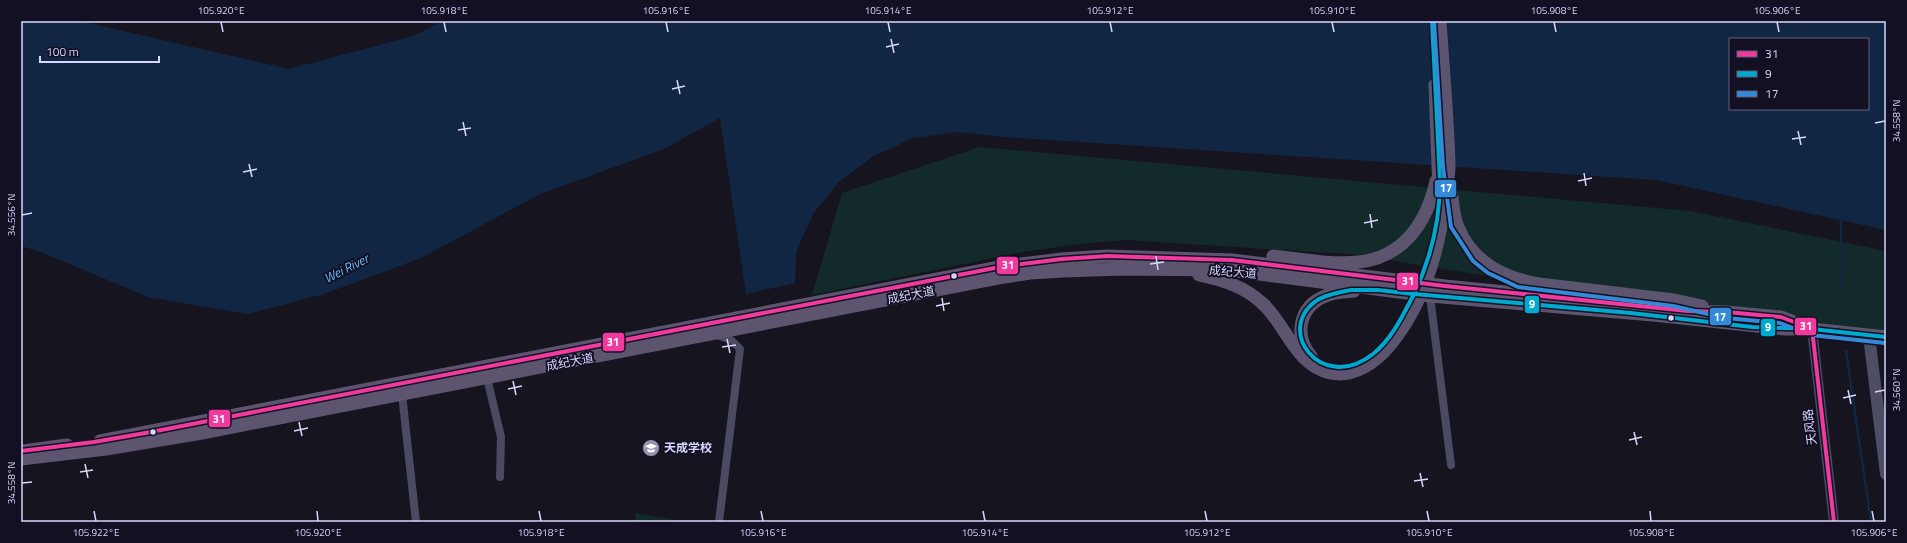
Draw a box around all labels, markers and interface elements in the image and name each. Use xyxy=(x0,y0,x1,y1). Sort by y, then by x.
text: 105.920°E xyxy=(198,3,245,18)
text: 105.918°E xyxy=(421,3,468,18)
text: 105.916°E xyxy=(643,3,690,18)
text: 105.914°E xyxy=(865,3,912,18)
text: 105.912°E xyxy=(1087,3,1134,18)
text: 105.910°E xyxy=(1309,3,1356,18)
text: 105.908°E xyxy=(1531,3,1578,18)
text: 105.906°E xyxy=(1754,3,1801,18)
scale bar xyxy=(40,38,159,64)
legend xyxy=(1729,38,1869,110)
text: 100 m xyxy=(46,42,79,61)
text: 31 xyxy=(1765,44,1778,63)
text: 9 xyxy=(1765,64,1772,83)
text: 17 xyxy=(1765,84,1778,103)
text: 34.558°N xyxy=(1889,100,1904,142)
line badge: 17 xyxy=(1434,179,1457,198)
text: 17 xyxy=(1440,180,1452,196)
text: 34.556°N xyxy=(4,194,19,236)
water label: Wei River xyxy=(320,247,374,288)
line badge: 31 xyxy=(996,256,1019,275)
text: 31 xyxy=(1002,257,1014,273)
street label: 成纪大道 xyxy=(1208,260,1258,283)
unlabelled marker xyxy=(949,271,959,281)
line badge: 31 xyxy=(1396,272,1419,291)
text: 31 xyxy=(1402,273,1414,289)
street label: 成纪大道 xyxy=(886,281,936,308)
line badge: 9 xyxy=(1524,295,1540,314)
text: 9 xyxy=(1529,296,1535,312)
line badge: 17 xyxy=(1709,307,1732,326)
text: 17 xyxy=(1714,309,1726,325)
unlabelled marker xyxy=(1666,313,1676,323)
line badge: 31 xyxy=(1794,317,1817,336)
line badge: 9 xyxy=(1760,318,1776,337)
text: 31 xyxy=(1800,318,1812,334)
text: 9 xyxy=(1765,319,1771,335)
line badge: 31 xyxy=(602,332,625,352)
text: 31 xyxy=(607,334,619,350)
street label: 成纪大道 xyxy=(545,348,595,375)
text: 34.560°N xyxy=(1889,369,1904,411)
street label: 天风路 xyxy=(1798,408,1821,446)
line badge: 31 xyxy=(208,409,231,428)
text: 31 xyxy=(213,411,225,427)
unlabelled marker xyxy=(148,427,158,437)
school or university icon: 天成学校 xyxy=(641,438,661,458)
place label: 天成学校 xyxy=(664,438,712,457)
text: 34.558°N xyxy=(4,462,19,504)
text: 105.922°E xyxy=(73,525,120,540)
text: 105.920°E xyxy=(295,525,342,540)
text: 105.918°E xyxy=(518,525,565,540)
text: 105.916°E xyxy=(740,525,787,540)
text: 105.914°E xyxy=(962,525,1009,540)
text: 105.912°E xyxy=(1184,525,1231,540)
text: 105.910°E xyxy=(1406,525,1453,540)
text: 105.908°E xyxy=(1628,525,1675,540)
text: 105.906°E xyxy=(1851,525,1898,540)

